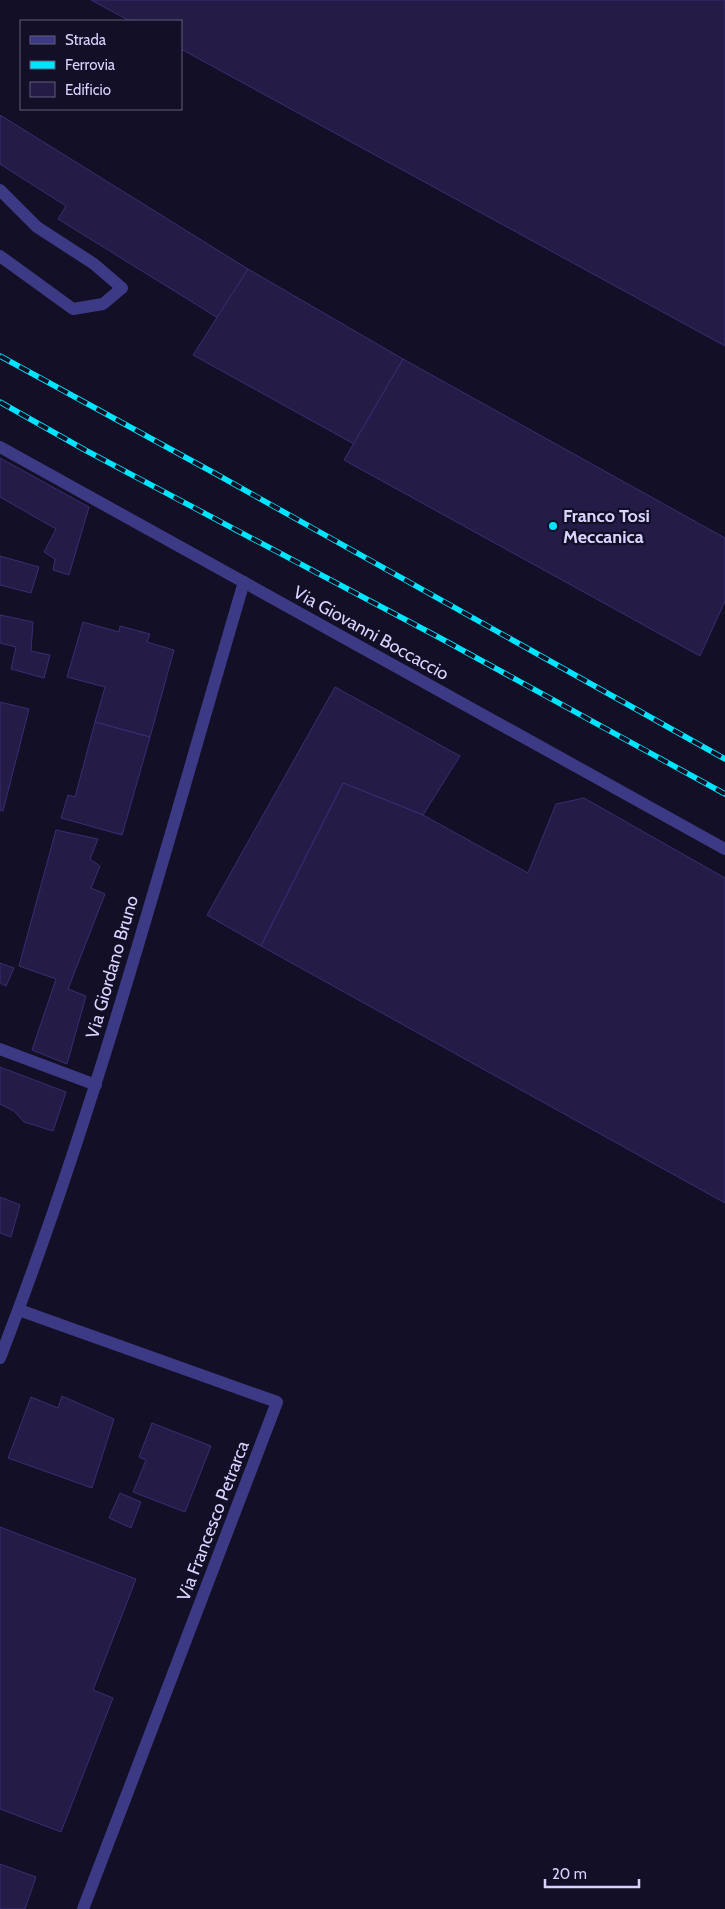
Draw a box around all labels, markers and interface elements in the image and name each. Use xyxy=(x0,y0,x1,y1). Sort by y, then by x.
legend xyxy=(20,20,182,110)
text: Strada xyxy=(65,31,107,49)
text: Ferrovia xyxy=(65,56,116,74)
text: Edificio xyxy=(65,81,111,99)
place label: Franco Tosi Meccanica xyxy=(563,505,650,548)
marker: Franco Tosi Meccanica xyxy=(547,520,559,532)
street label: Via Giovanni Boccaccio xyxy=(289,581,453,685)
street label: Via Giordano Bruno xyxy=(81,893,143,1041)
street label: Via Francesco Petrarca xyxy=(172,1438,254,1604)
scale bar xyxy=(545,1856,639,1888)
text: 20 m xyxy=(552,1865,587,1883)

